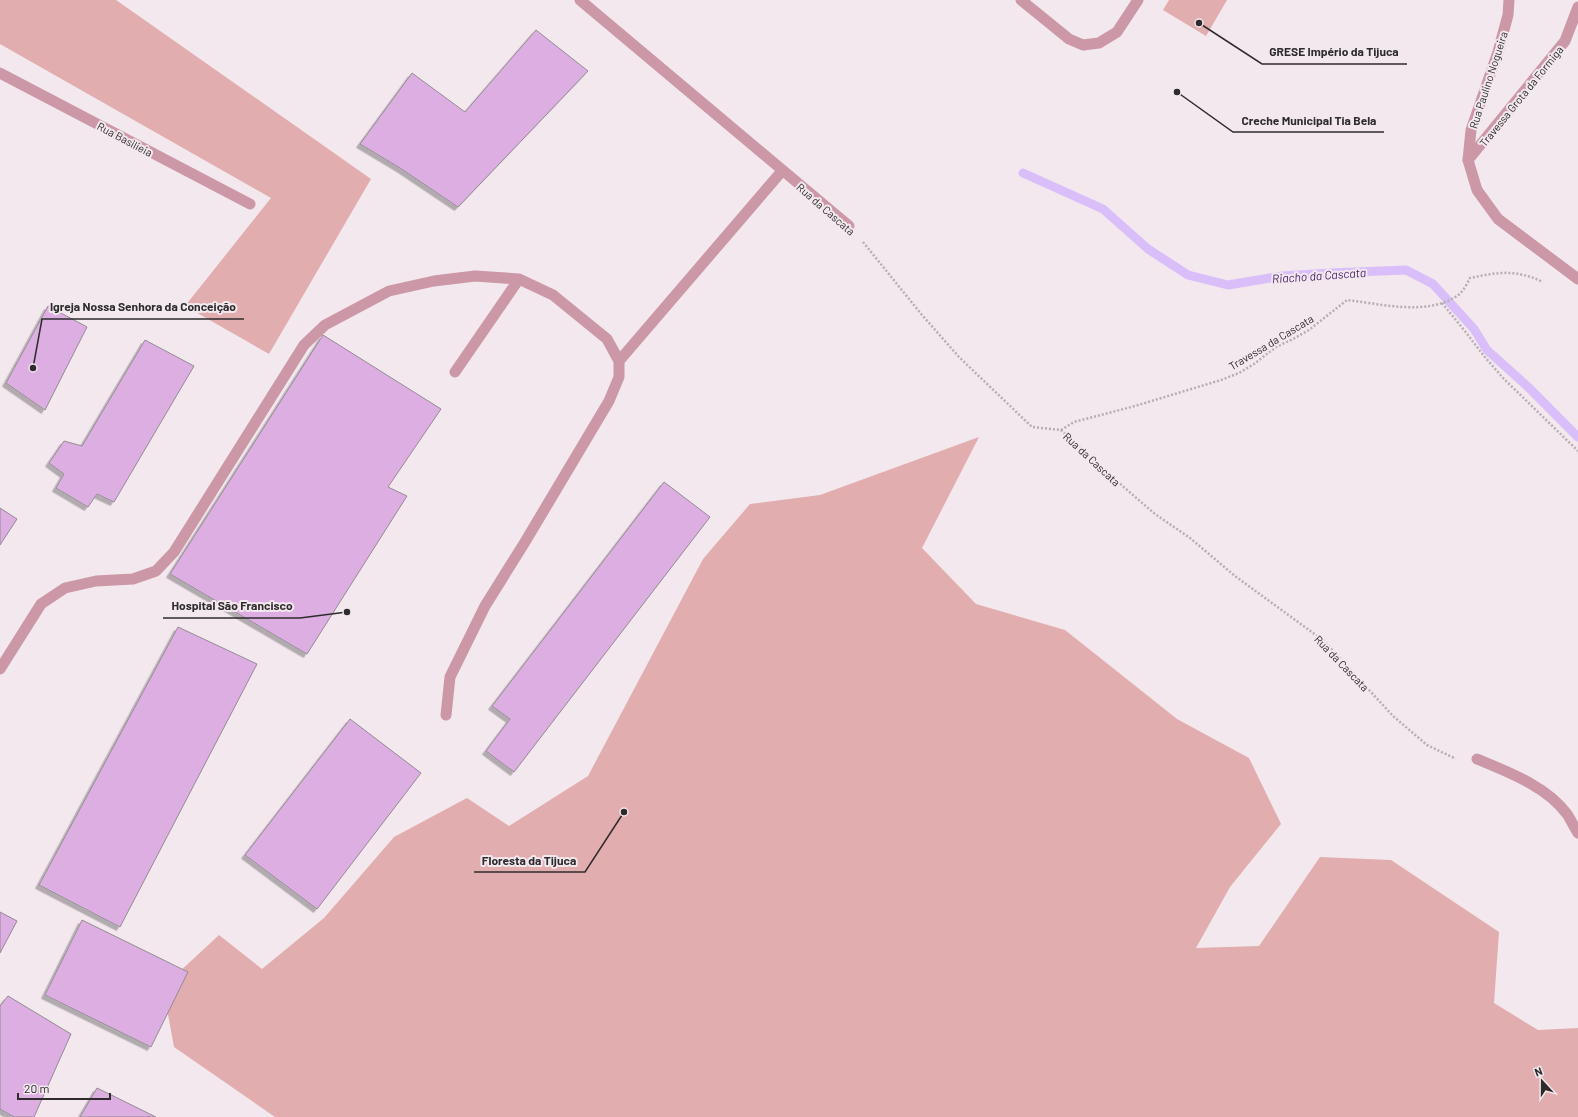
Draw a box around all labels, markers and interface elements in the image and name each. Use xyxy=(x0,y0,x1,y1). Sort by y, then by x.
street label: Rua Paulino Nogueira xyxy=(1466,30,1510,130)
callout: GRESE Império da Tijuca xyxy=(1262,40,1407,64)
street label: Travessa Grota da Formiga xyxy=(1476,43,1566,149)
text: GRESE Império da Tijuca xyxy=(1269,44,1399,58)
callout: Creche Municipal Tia Bela xyxy=(1233,108,1384,132)
text: Creche Municipal Tia Bela xyxy=(1242,113,1376,127)
street label: Rua Basilieia xyxy=(95,119,155,159)
street label: Rua da Cascata xyxy=(794,180,858,238)
water label: Riacho da Cascata xyxy=(1272,265,1366,285)
callout: Igreja Nossa Senhora da Conceição xyxy=(42,295,244,319)
text: Igreja Nossa Senhora da Conceição xyxy=(50,299,236,313)
street label: Travessa da Cascata xyxy=(1226,312,1316,372)
street label: Rua da Cascata xyxy=(1061,429,1123,489)
callout: Hospital São Francisco xyxy=(163,594,300,618)
text: Hospital São Francisco xyxy=(171,598,293,612)
street label: Rua da Cascata xyxy=(1312,632,1372,694)
callout: Floresta da Tijuca xyxy=(474,848,585,872)
text: Floresta da Tijuca xyxy=(482,853,576,867)
north arrow xyxy=(1522,1061,1562,1101)
text: N xyxy=(1532,1064,1544,1079)
scale bar xyxy=(18,1075,110,1101)
text: 20 m xyxy=(24,1081,50,1095)

